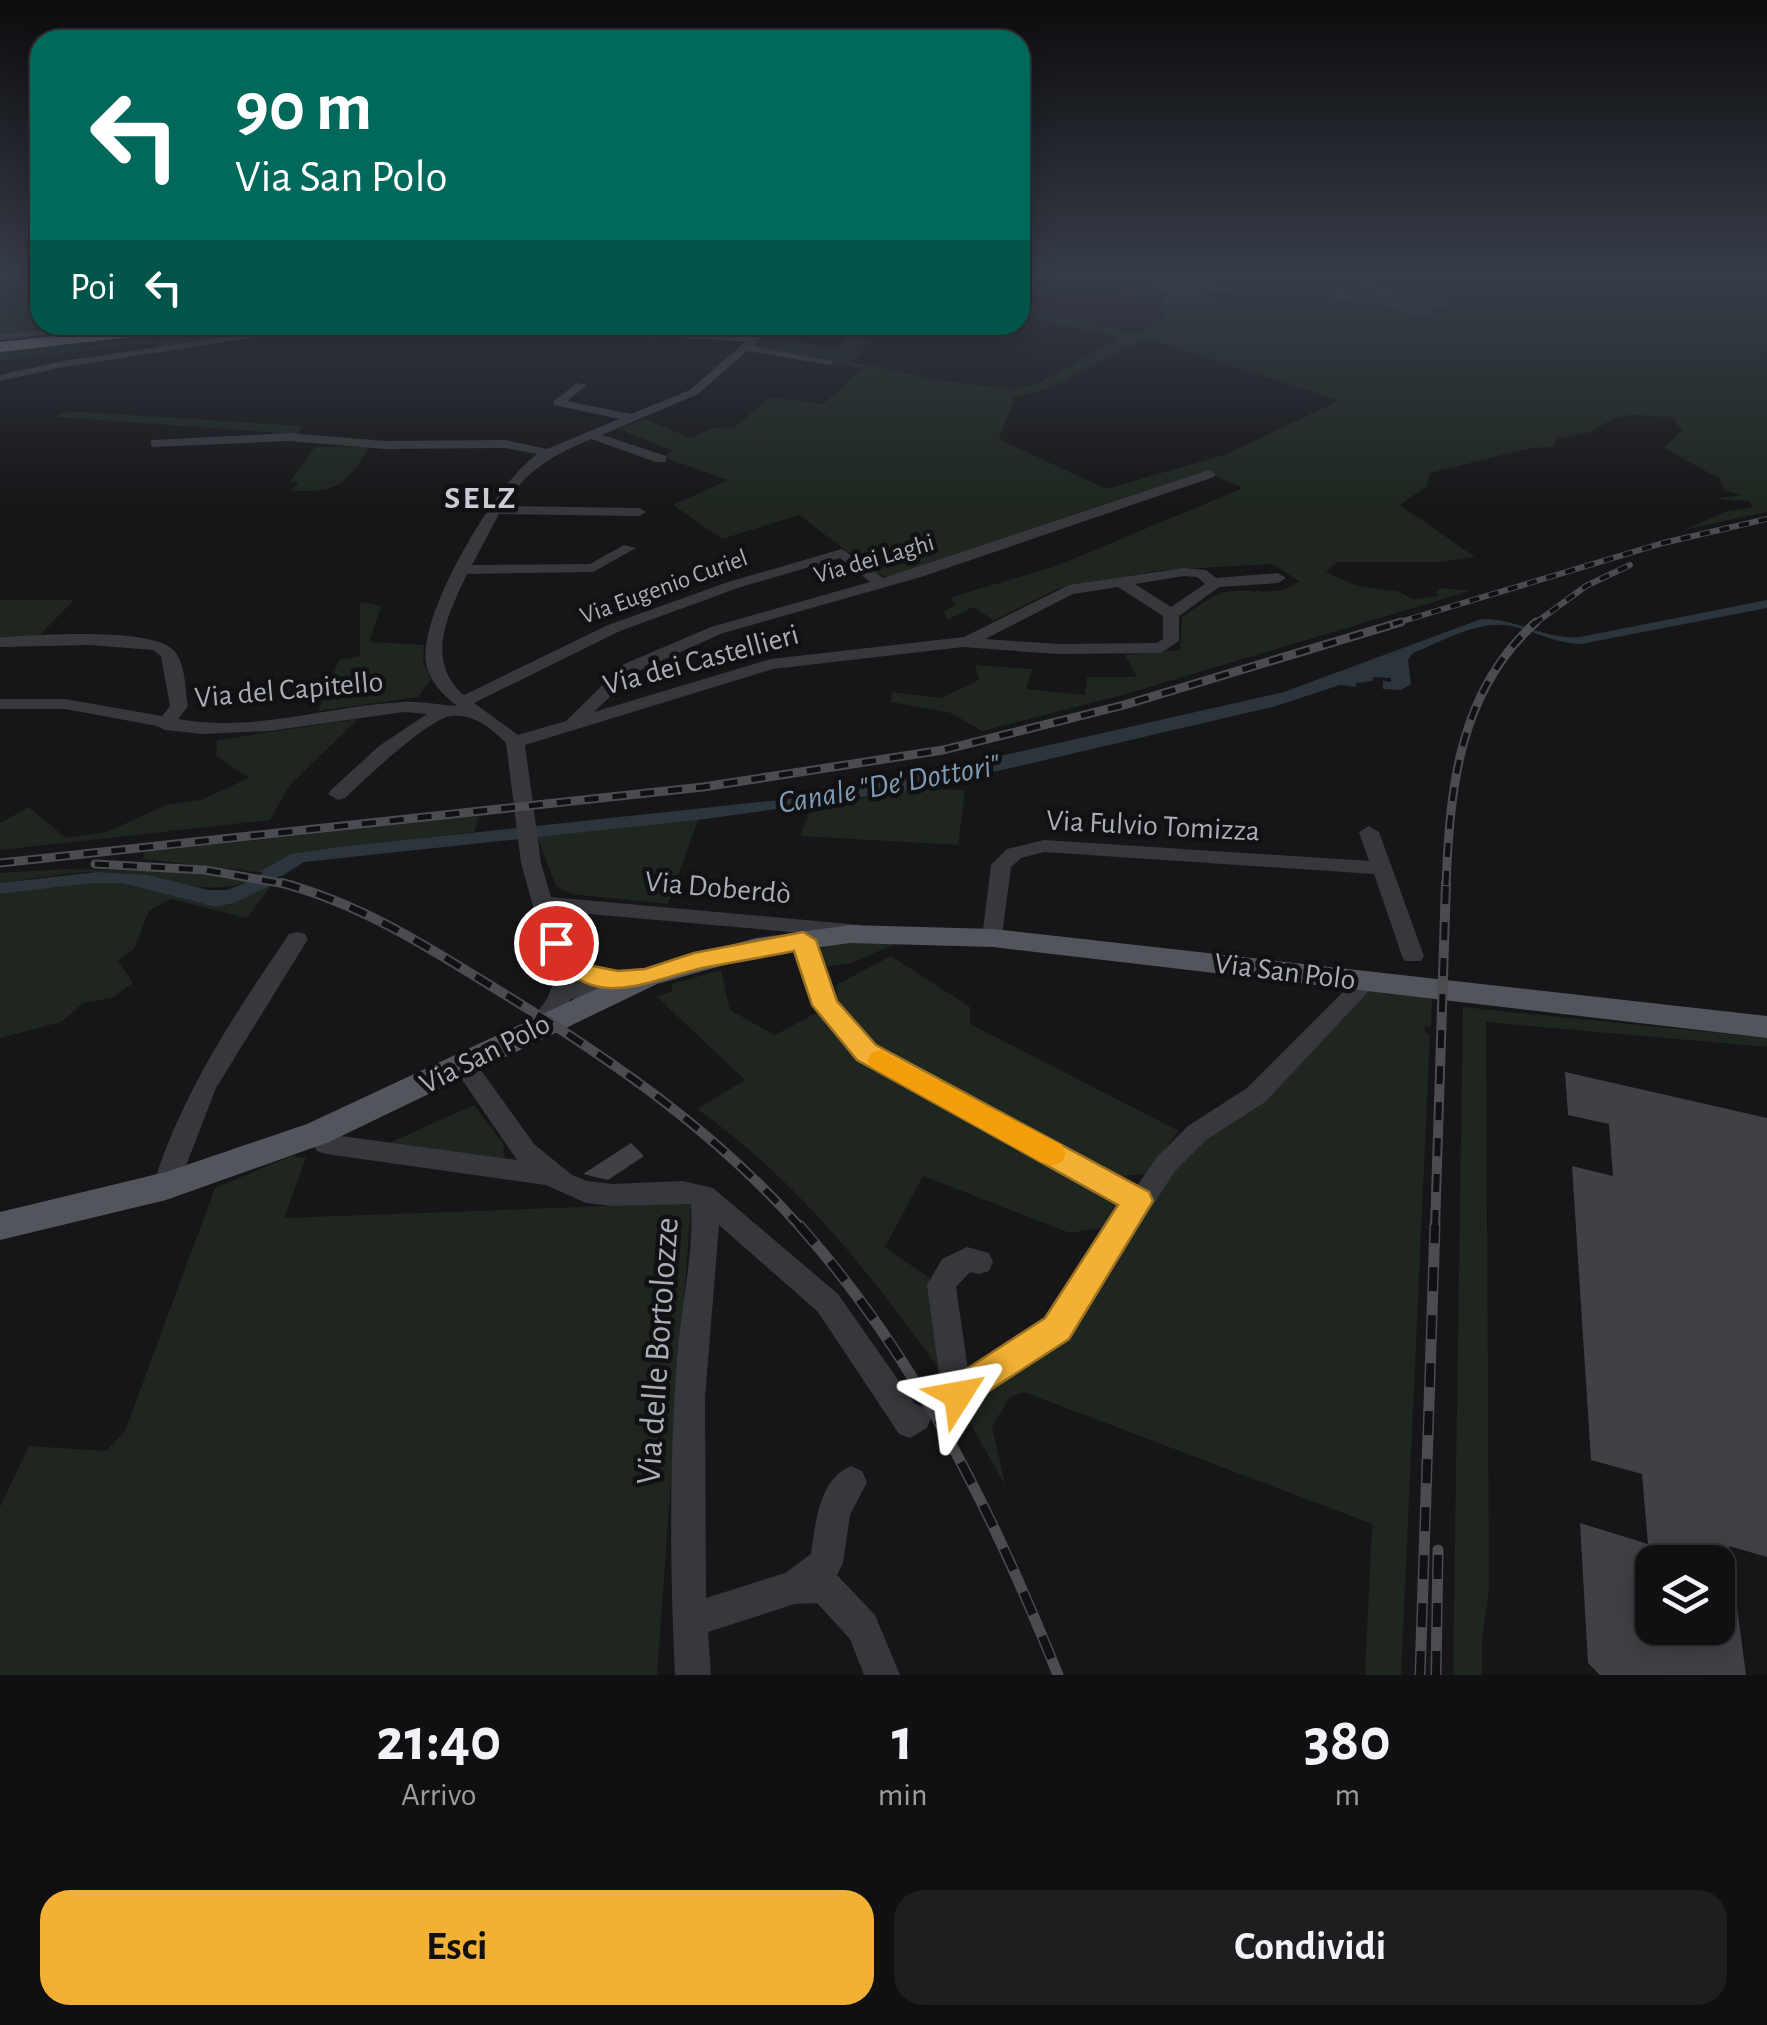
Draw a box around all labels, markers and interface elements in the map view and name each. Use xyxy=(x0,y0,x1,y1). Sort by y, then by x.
icon: left xyxy=(70,70,200,200)
text: 90 m xyxy=(235,73,372,143)
text: Via San Polo xyxy=(235,155,448,200)
icon: left xyxy=(136,260,191,315)
text: Poi xyxy=(70,269,116,307)
district label: SELZ xyxy=(444,482,518,514)
street label: Via dei Laghi xyxy=(811,530,937,588)
street label: Via Eugenio Curiel xyxy=(577,545,751,629)
street label: Via dei Castellieri xyxy=(600,620,802,700)
street label: Via del Capitello xyxy=(193,667,385,713)
water label: Canale "De' Dottori" xyxy=(776,749,1003,819)
street label: Via Fulvio Tomizza xyxy=(1045,805,1261,847)
street label: Via Doberdò xyxy=(644,867,792,909)
pin xyxy=(514,901,599,986)
icon: arrive xyxy=(529,916,584,971)
street label: Via San Polo xyxy=(1213,948,1357,996)
street label: Via San Polo xyxy=(415,1008,555,1100)
street label: Via delle Bortolozze xyxy=(631,1216,685,1486)
position arrow xyxy=(906,1343,1010,1447)
map controls xyxy=(1635,1545,1735,1645)
button: layers xyxy=(1635,1545,1735,1645)
text: 21:40 xyxy=(376,1711,501,1771)
text: 1 xyxy=(892,1711,913,1771)
text: 380 xyxy=(1304,1711,1391,1771)
text: Arrivo xyxy=(401,1779,477,1811)
text: min xyxy=(878,1779,928,1811)
text: m xyxy=(1334,1779,1360,1811)
button: Esci xyxy=(40,1890,874,2005)
button: Condividi xyxy=(894,1890,1727,2005)

